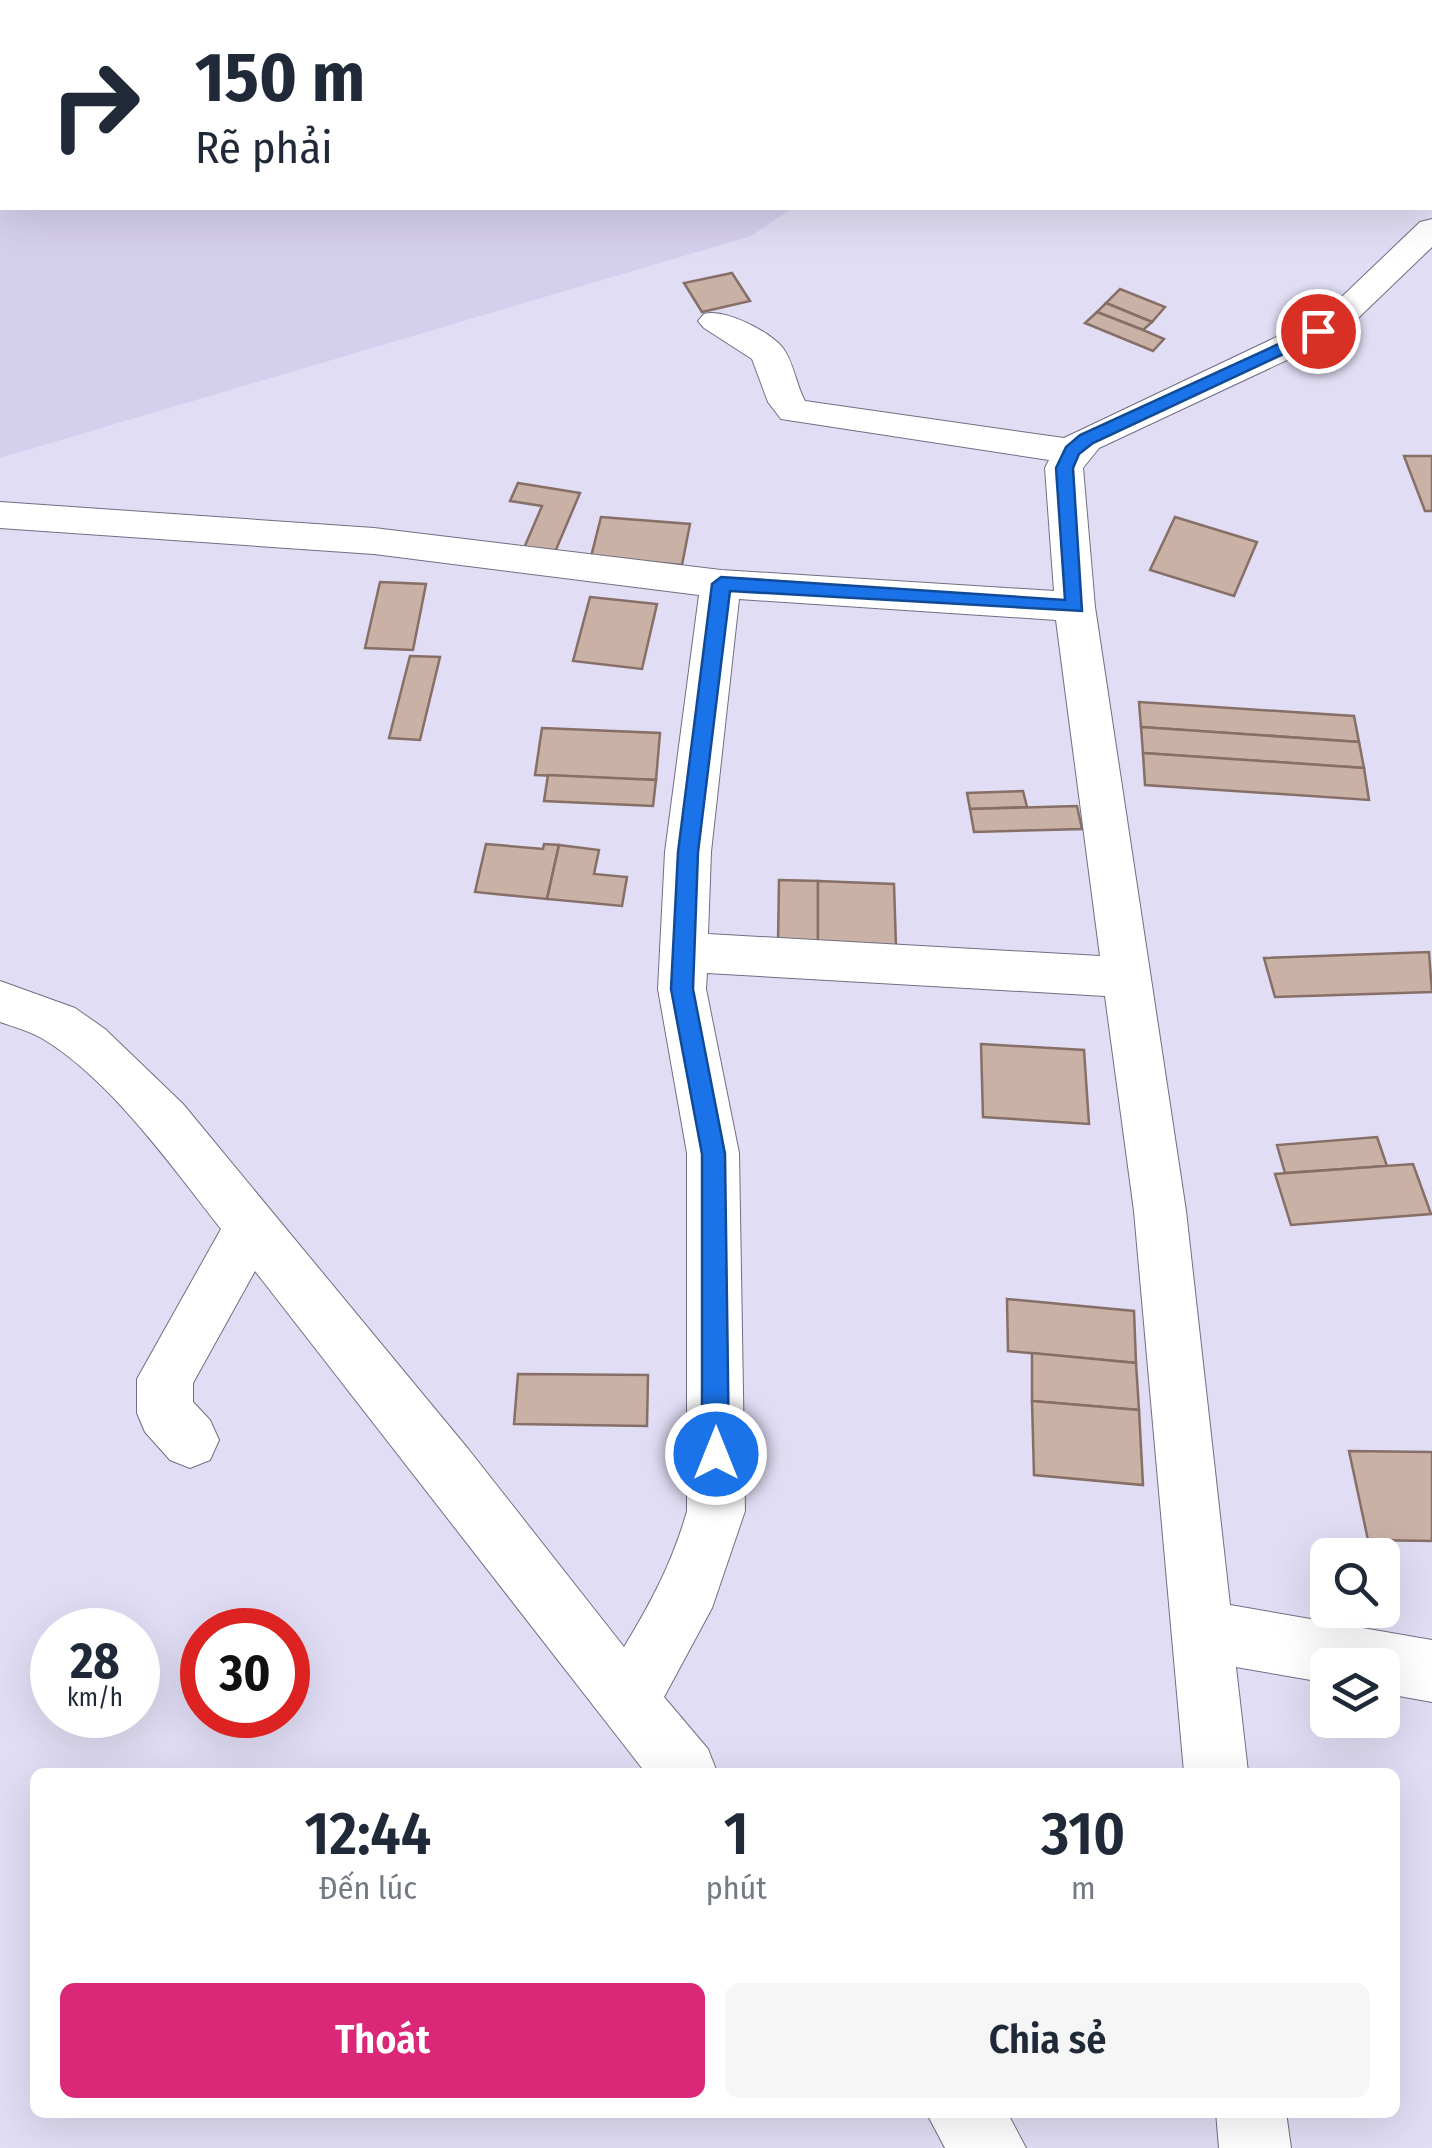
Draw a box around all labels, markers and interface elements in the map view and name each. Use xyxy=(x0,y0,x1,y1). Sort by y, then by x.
text: 150 m xyxy=(195,36,365,120)
icon: right xyxy=(30,40,160,170)
text: Rẽ phải xyxy=(195,121,333,175)
pin xyxy=(1276,289,1361,374)
icon: arrive xyxy=(1291,304,1346,359)
position arrow xyxy=(664,1402,768,1506)
map controls xyxy=(1310,1538,1400,1738)
button: search xyxy=(1310,1538,1400,1628)
speed limit sign: 30 xyxy=(180,1608,310,1738)
text: 28 xyxy=(70,1631,120,1691)
button: layers xyxy=(1310,1648,1400,1738)
text: km/h xyxy=(67,1683,123,1713)
text: 12:44 xyxy=(305,1798,431,1870)
text: 1 xyxy=(724,1798,749,1870)
text: 310 xyxy=(1041,1798,1125,1870)
text: Đến lúc xyxy=(319,1869,417,1907)
text: phút xyxy=(706,1869,767,1907)
text: m xyxy=(1071,1869,1096,1907)
button: Thoát xyxy=(60,1983,705,2098)
button: Chia sẻ xyxy=(725,1983,1370,2098)

